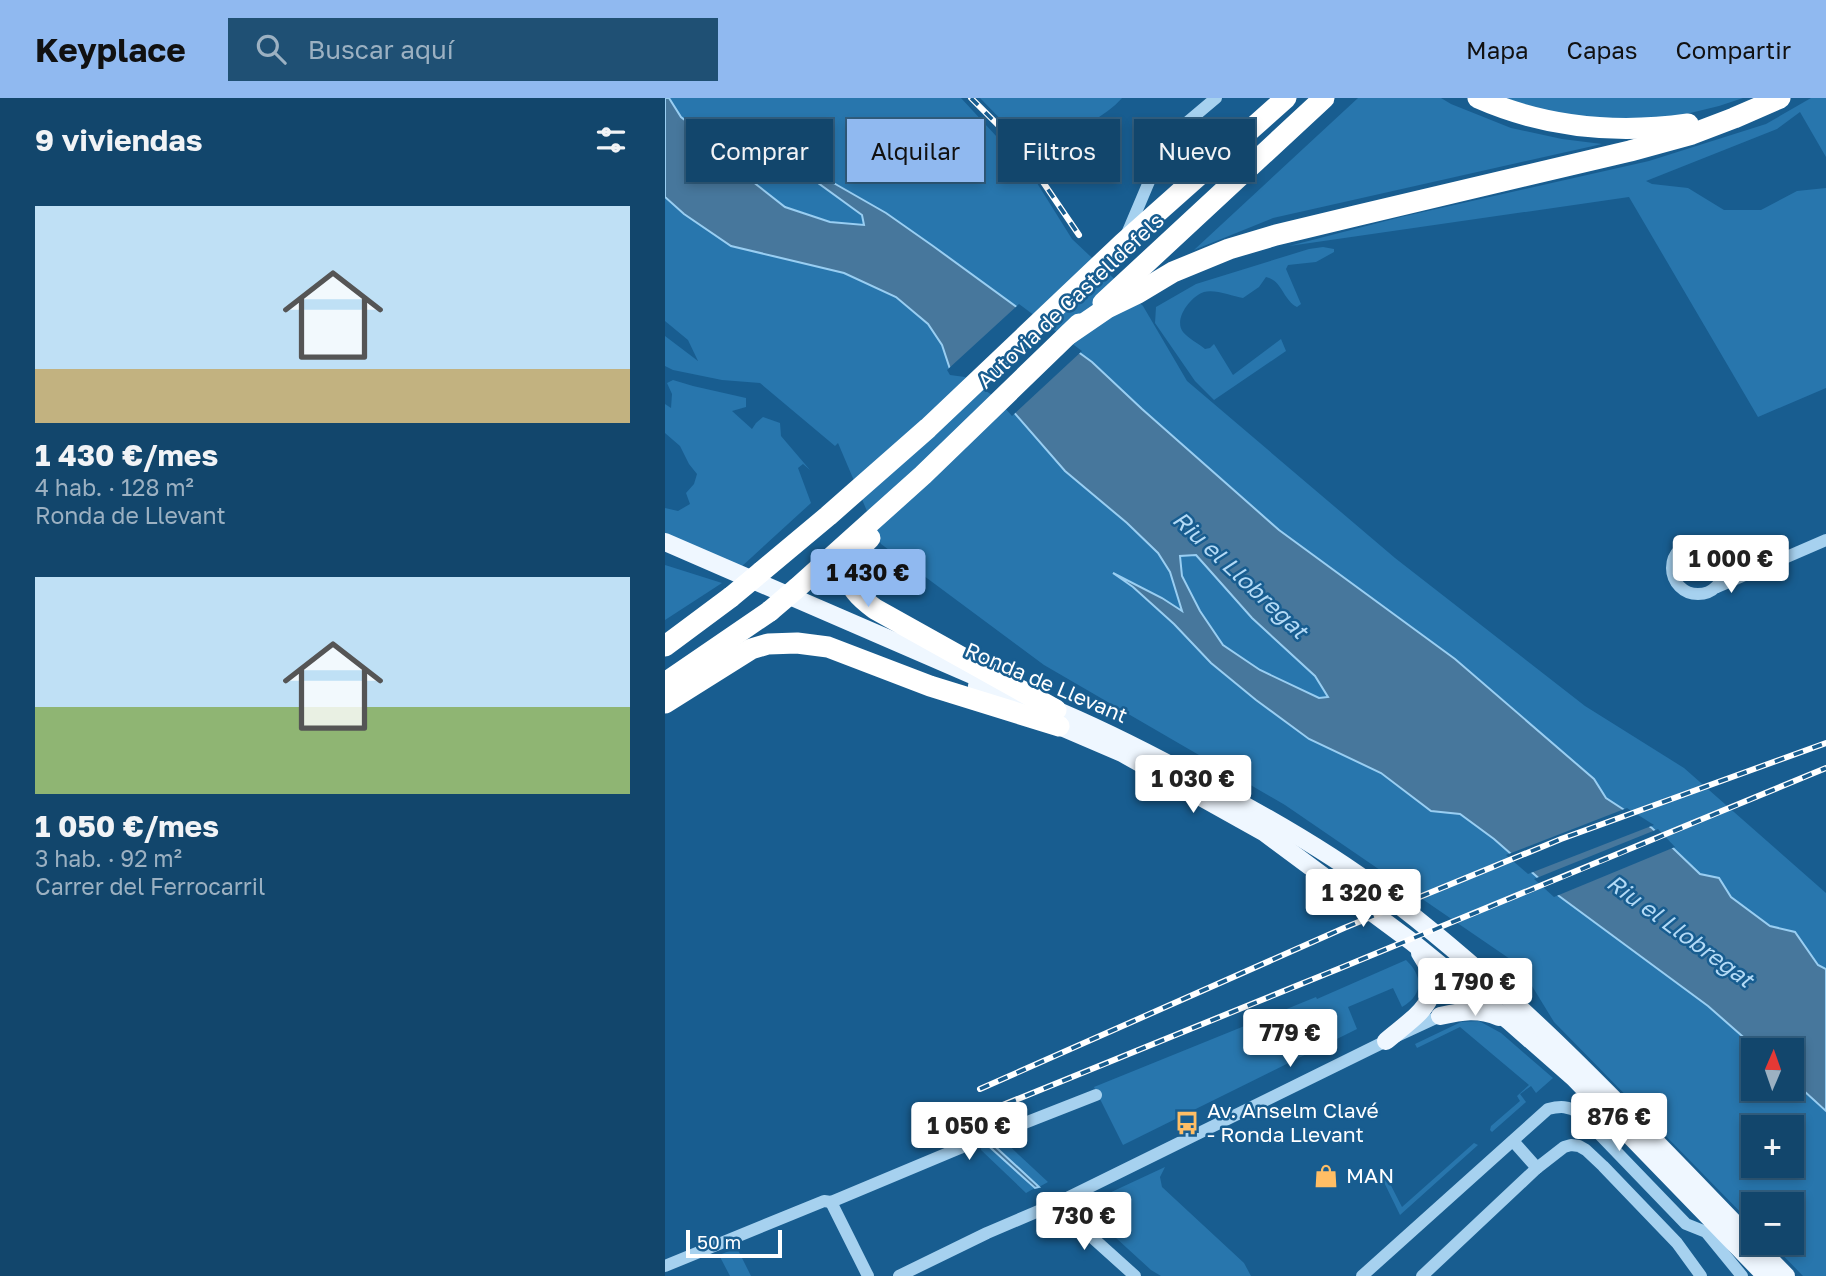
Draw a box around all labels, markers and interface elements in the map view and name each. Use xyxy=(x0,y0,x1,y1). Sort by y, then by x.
search box xyxy=(228,18,718,81)
text: Keyplace xyxy=(35,30,186,69)
icon: search xyxy=(252,30,290,68)
text: Buscar aquí xyxy=(308,34,454,65)
text: Mapa xyxy=(1466,35,1529,64)
text: Capas xyxy=(1567,35,1637,64)
text: Compartir xyxy=(1675,35,1791,64)
chip: Comprar xyxy=(686,119,833,182)
chip: Alquilar xyxy=(847,119,984,182)
chip: Filtros xyxy=(998,119,1120,182)
chip: Nuevo xyxy=(1134,119,1255,182)
icon: filters xyxy=(592,121,630,159)
text: 9 viviendas xyxy=(35,122,203,158)
street label: Autovia de Castelldefels xyxy=(972,207,1169,393)
icon: home xyxy=(270,252,396,378)
text: 1 430 €/mes xyxy=(35,437,218,473)
text: 4 hab. · 128 m² xyxy=(35,473,194,501)
text: Ronda de Llevant xyxy=(35,501,226,529)
water label: Riu el Llobregat xyxy=(1167,505,1315,645)
pin: 1 000 € xyxy=(1666,536,1796,595)
text: 1 000 € xyxy=(1689,544,1773,572)
pin: 1 430 € xyxy=(803,550,933,609)
text: 1 430 € xyxy=(827,558,909,586)
icon: home xyxy=(270,623,396,749)
street label: Ronda de Llevant xyxy=(961,636,1132,728)
pin: 1 030 € xyxy=(1128,756,1258,815)
text: 1 030 € xyxy=(1151,764,1235,792)
text: 1 050 €/mes xyxy=(35,808,219,844)
text: 3 hab. · 92 m² xyxy=(35,844,182,872)
water label: Riu el Llobregat xyxy=(1602,868,1761,994)
pin: 1 320 € xyxy=(1298,870,1428,929)
text: Carrer del Ferrocarril xyxy=(35,872,265,900)
text: 1 320 € xyxy=(1322,878,1404,906)
pin: 1 790 € xyxy=(1410,958,1540,1018)
text: 1 790 € xyxy=(1434,967,1516,995)
pin: 779 € xyxy=(1241,1010,1339,1069)
text: 779 € xyxy=(1259,1018,1321,1046)
north arrow xyxy=(1741,1038,1804,1101)
map controls xyxy=(1741,1038,1804,1255)
pin: 876 € xyxy=(1570,1094,1668,1153)
place label: Av. Anselm Clavé - Ronda Llevant xyxy=(1207,1097,1379,1147)
pin: 1 050 € xyxy=(904,1102,1034,1162)
text: 876 € xyxy=(1587,1102,1651,1130)
bus stop icon: Av. Anselm Clavé - Ronda Llevant xyxy=(1173,1109,1201,1137)
text: 1 050 € xyxy=(927,1111,1011,1139)
button: + xyxy=(1741,1115,1804,1178)
shop icon: MAN xyxy=(1312,1162,1340,1190)
place label: MAN xyxy=(1346,1162,1394,1188)
pin: 730 € xyxy=(1035,1192,1133,1252)
button: − xyxy=(1741,1192,1804,1255)
text: 730 € xyxy=(1052,1201,1116,1229)
scale bar xyxy=(686,1227,782,1259)
text: 50 m xyxy=(697,1230,741,1253)

